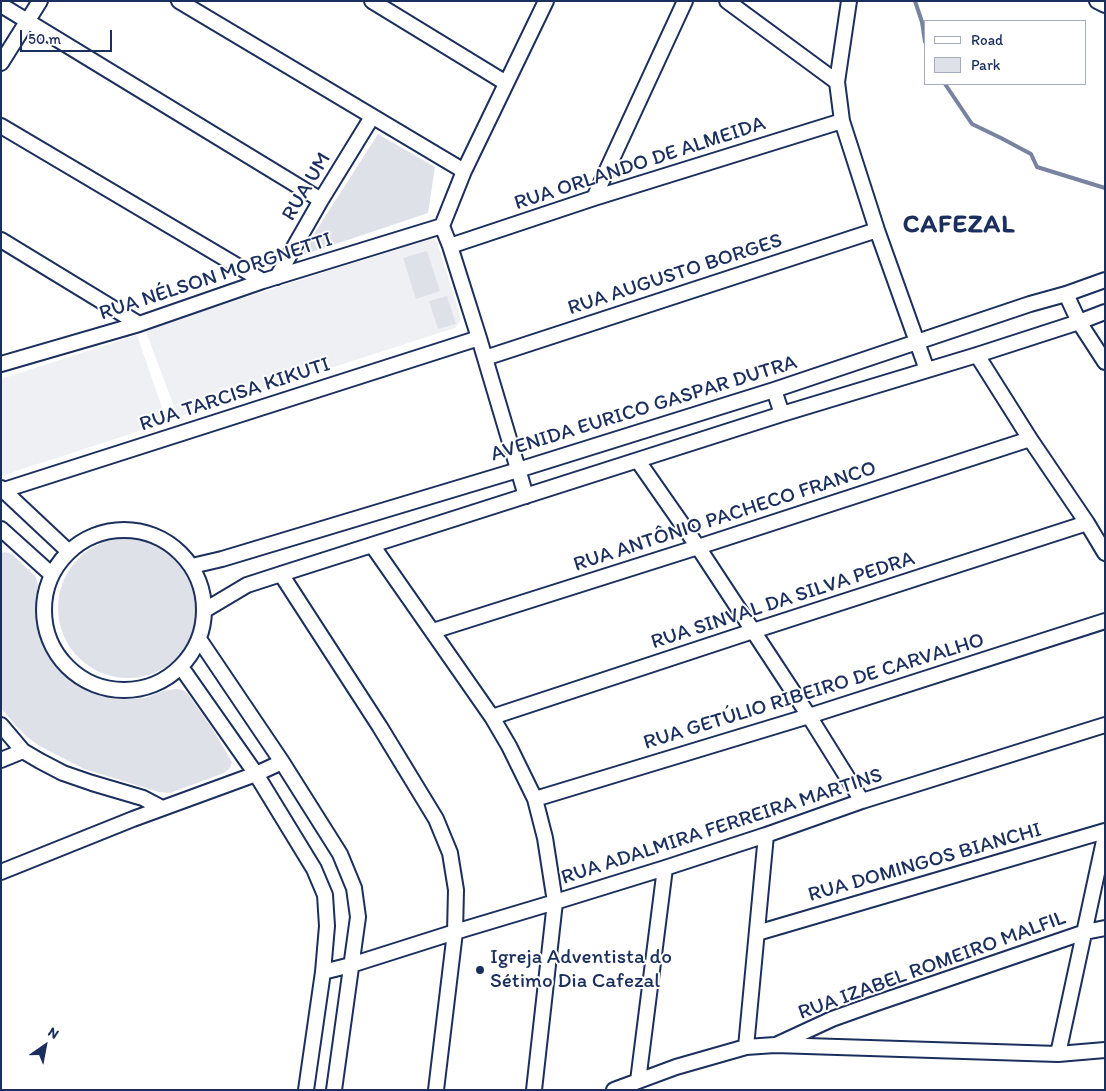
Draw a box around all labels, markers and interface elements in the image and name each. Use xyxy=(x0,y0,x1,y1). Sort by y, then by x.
scale bar xyxy=(22,20,115,52)
legend xyxy=(924,20,1086,85)
text: 50 m xyxy=(28,30,61,48)
text: Road xyxy=(971,31,1003,49)
text: Park xyxy=(971,56,1001,74)
street label: RUA ORLANDO DE ALMEIDA xyxy=(511,111,769,217)
street label: RUA UM xyxy=(277,148,337,226)
district label: CAFEZAL xyxy=(902,209,1016,241)
street label: RUA NÉLSON MORGNETTI xyxy=(96,227,336,327)
street label: RUA AUGUSTO BORGES xyxy=(565,228,785,322)
street label: AVENIDA EURICO GASPAR DUTRA xyxy=(488,350,800,468)
street label: RUA TARCISA KIKUTI xyxy=(137,352,333,438)
street label: RUA ANTÔNIO PACHECO FRANCO xyxy=(570,456,880,578)
street label: RUA SINVAL DA SILVA PEDRA xyxy=(648,546,918,656)
street label: RUA GETÚLIO RIBEIRO DE CARVALHO xyxy=(641,628,987,756)
street label: RUA ADALMIRA FERREIRA MARTINS xyxy=(558,763,886,891)
street label: RUA DOMINGOS BIANCHI xyxy=(805,818,1045,908)
street label: RUA IZABEL ROMEIRO MALFIL xyxy=(795,906,1069,1026)
place label: Igreja Adventista do Sétimo Dia Cafezal xyxy=(490,945,672,995)
marker: Igreja Adventista do Sétimo Dia Cafezal xyxy=(474,964,486,976)
north arrow xyxy=(20,1021,70,1071)
text: N xyxy=(45,1023,62,1043)

